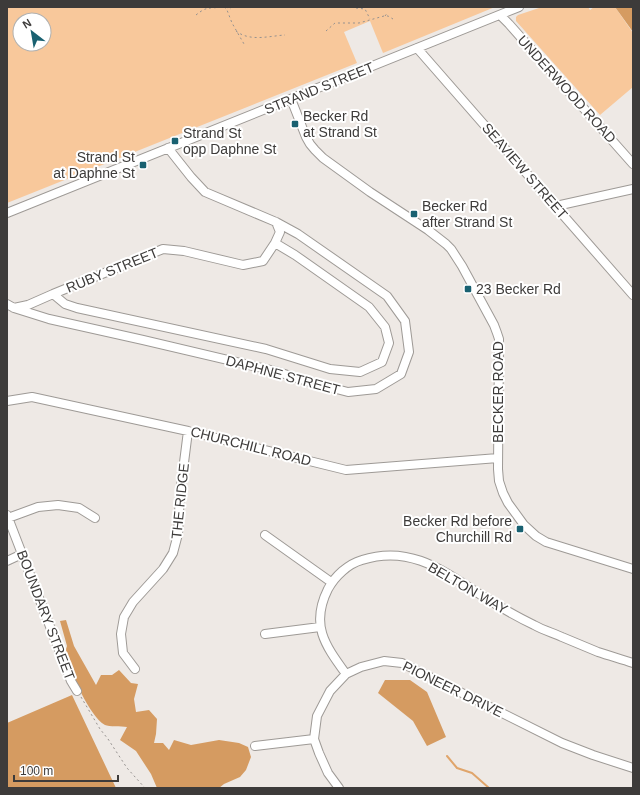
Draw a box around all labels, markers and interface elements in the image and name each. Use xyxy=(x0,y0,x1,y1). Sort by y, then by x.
north arrow xyxy=(12,12,52,52)
text: N xyxy=(20,16,33,31)
street label: UNDERWOOD ROAD xyxy=(515,32,619,146)
street label: STRAND STREET xyxy=(262,59,376,117)
place label: Becker Rd at Strand St xyxy=(303,108,377,140)
marker: Becker Rd at Strand St xyxy=(290,119,300,129)
street label: SEAVIEW STREET xyxy=(479,120,571,223)
place label: Strand St opp Daphne St xyxy=(183,125,277,157)
marker: Strand St opp Daphne St xyxy=(170,136,180,146)
place label: Strand St at Daphne St xyxy=(53,149,135,181)
marker: Strand St at Daphne St xyxy=(138,160,148,170)
place label: Becker Rd after Strand St xyxy=(422,198,512,230)
marker: Becker Rd after Strand St xyxy=(409,209,419,219)
street label: RUBY STREET xyxy=(64,244,161,296)
place label: 23 Becker Rd xyxy=(476,281,561,297)
marker: 23 Becker Rd xyxy=(463,284,473,294)
street label: BECKER ROAD xyxy=(490,341,506,443)
street label: DAPHNE STREET xyxy=(224,352,342,398)
street label: CHURCHILL ROAD xyxy=(189,423,313,469)
street label: THE RIDGE xyxy=(168,462,192,540)
place label: Becker Rd before Churchill Rd xyxy=(403,513,512,545)
marker: Becker Rd before Churchill Rd xyxy=(515,524,525,534)
street label: BOUNDARY STREET xyxy=(14,548,78,683)
street label: BELTON WAY xyxy=(425,559,511,617)
street label: PIONEER DRIVE xyxy=(400,658,506,720)
scale bar xyxy=(14,757,118,783)
text: 100 m xyxy=(20,764,53,778)

